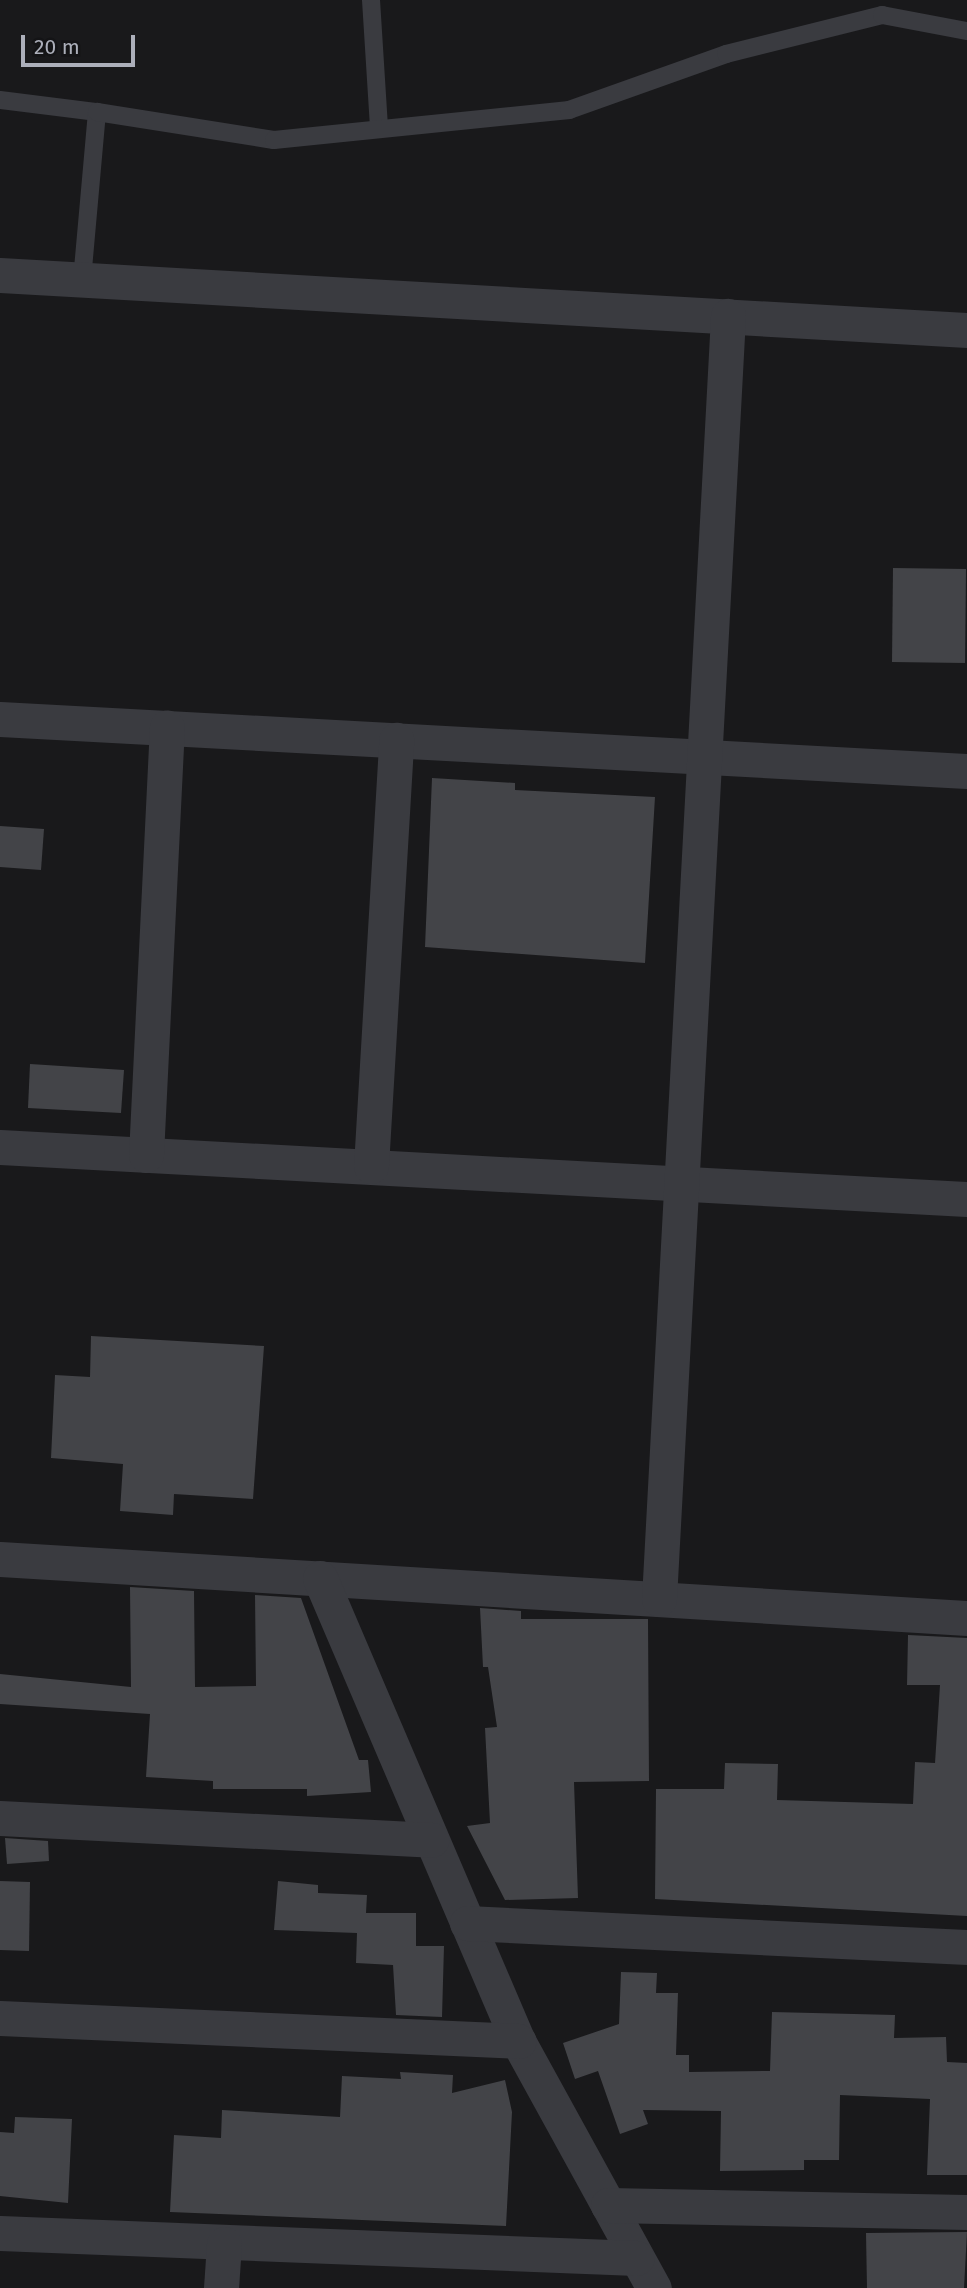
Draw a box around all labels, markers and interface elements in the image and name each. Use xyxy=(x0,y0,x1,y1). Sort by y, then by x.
scale bar xyxy=(24,21,138,65)
text: 20 m xyxy=(34,34,80,60)

